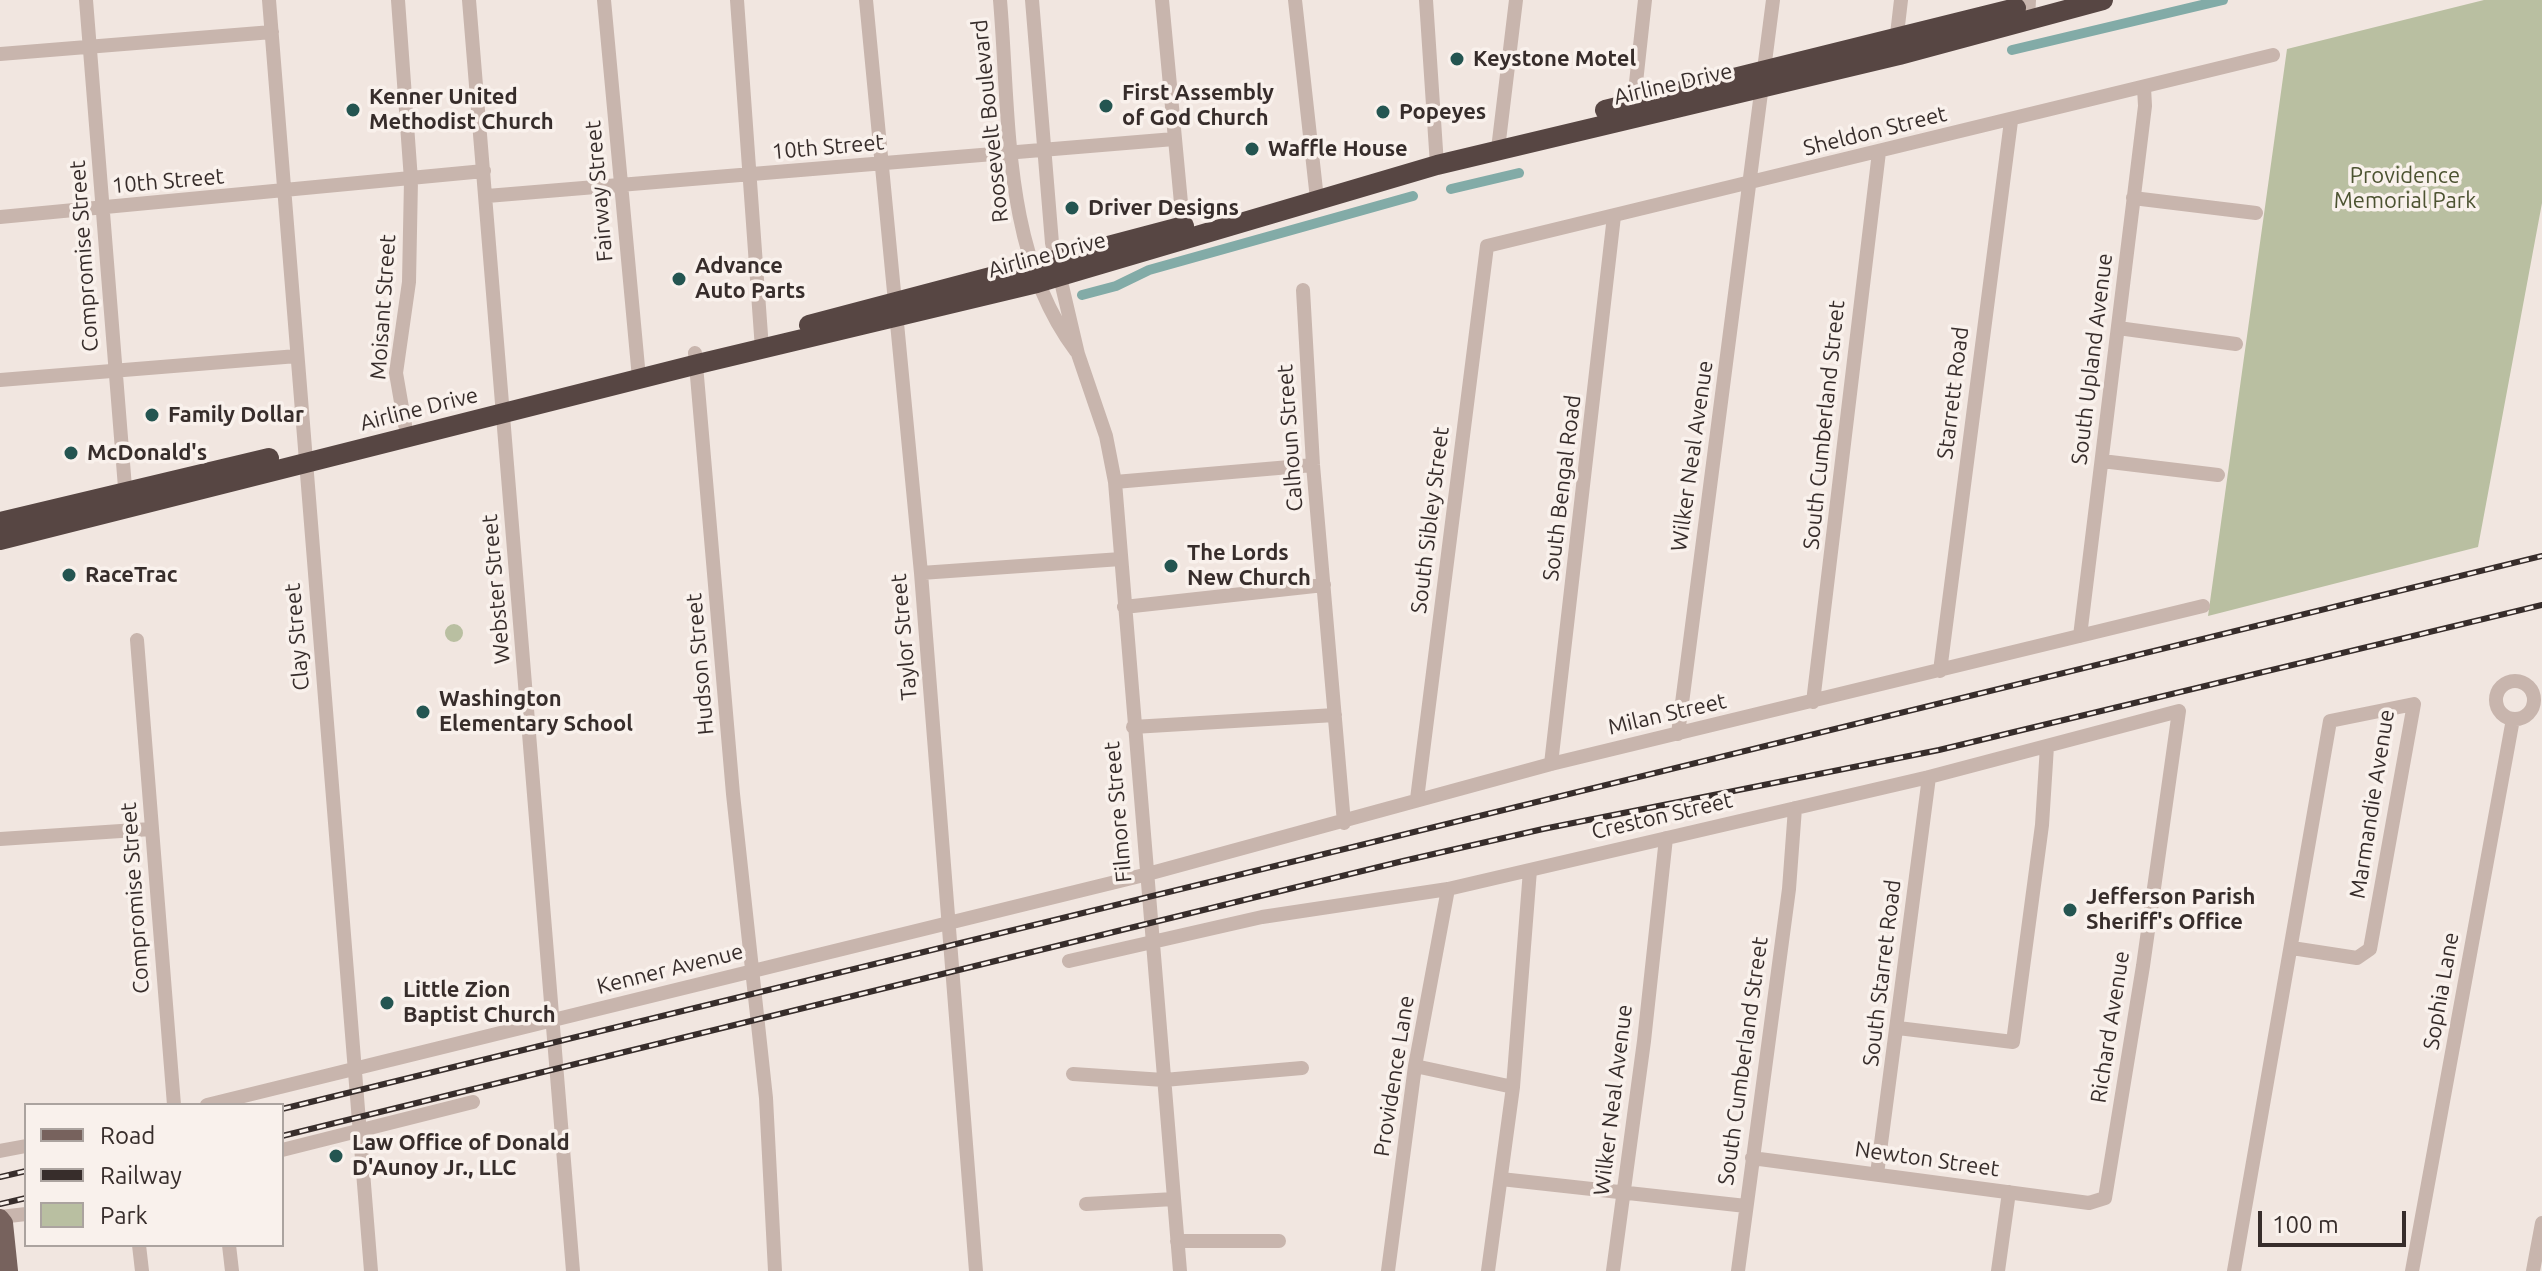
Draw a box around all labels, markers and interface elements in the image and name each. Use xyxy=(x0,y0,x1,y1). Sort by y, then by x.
street label: Roosevelt Boulevard xyxy=(966,18,1014,224)
place label: Keystone Motel xyxy=(1473,46,1636,72)
marker: Keystone Motel xyxy=(1448,50,1466,68)
street label: Airline Drive xyxy=(1611,58,1735,110)
place label: First Assembly of God Church xyxy=(1122,80,1274,132)
place label: Kenner United Methodist Church xyxy=(369,84,554,136)
marker: First Assembly of God Church xyxy=(1097,97,1115,115)
place label: Popeyes xyxy=(1399,99,1486,125)
street label: Sheldon Street xyxy=(1801,100,1949,162)
marker: Kenner United Methodist Church xyxy=(344,101,362,119)
marker: Popeyes xyxy=(1374,103,1392,121)
street label: Fairway Street xyxy=(580,119,618,263)
street label: 10th Street xyxy=(771,129,885,165)
place label: Waffle House xyxy=(1268,136,1408,162)
marker: Waffle House xyxy=(1243,140,1261,158)
street label: Compromise Street xyxy=(64,159,104,353)
street label: 10th Street xyxy=(111,163,225,199)
park label: Providence Memorial Park xyxy=(2334,163,2476,214)
place label: Driver Designs xyxy=(1088,195,1239,221)
marker: Driver Designs xyxy=(1063,199,1081,217)
street label: Airline Drive xyxy=(985,227,1109,283)
street label: Moisant Street xyxy=(365,233,401,381)
street label: South Upland Avenue xyxy=(2066,252,2118,466)
place label: Advance Auto Parts xyxy=(695,253,805,304)
marker: Advance Auto Parts xyxy=(670,270,688,288)
street label: South Cumberland Street xyxy=(1798,299,1850,551)
street label: Starrett Road xyxy=(1932,325,1974,461)
street label: Wilker Neal Avenue xyxy=(1666,359,1718,553)
street label: Calhoun Street xyxy=(1272,363,1308,513)
street label: Airline Drive xyxy=(357,382,481,436)
street label: South Bengal Road xyxy=(1537,393,1587,583)
place label: Family Dollar xyxy=(168,402,304,428)
marker: Family Dollar xyxy=(143,406,161,424)
street label: South Sibley Street xyxy=(1405,425,1455,615)
place label: McDonald's xyxy=(87,440,207,466)
marker: McDonald's xyxy=(62,444,80,462)
street label: Webster Street xyxy=(476,513,516,665)
place label: The Lords New Church xyxy=(1187,540,1311,592)
marker: The Lords New Church xyxy=(1162,557,1180,575)
place label: RaceTrac xyxy=(85,562,177,588)
marker: RaceTrac xyxy=(60,566,78,584)
street label: Taylor Street xyxy=(885,573,923,701)
street label: Clay Street xyxy=(279,582,315,692)
street label: Hudson Street xyxy=(681,592,719,736)
place label: Washington Elementary School xyxy=(439,686,633,738)
street label: Milan Street xyxy=(1605,688,1729,740)
marker: Washington Elementary School xyxy=(414,703,432,721)
street label: Marmandie Avenue xyxy=(2344,708,2400,900)
street label: Filmore Street xyxy=(1099,740,1137,884)
street label: Creston Street xyxy=(1589,787,1735,845)
street label: Compromise Street xyxy=(115,801,155,995)
street label: South Starret Road xyxy=(1857,878,1907,1068)
place label: Jefferson Parish Sheriff's Office xyxy=(2086,884,2255,936)
marker: Jefferson Parish Sheriff's Office xyxy=(2061,901,2079,919)
street label: Sophia Lane xyxy=(2418,930,2464,1052)
street label: South Cumberland Street xyxy=(1713,935,1773,1187)
street label: Kenner Avenue xyxy=(594,938,746,1000)
street label: Richard Avenue xyxy=(2085,949,2135,1105)
place label: Little Zion Baptist Church xyxy=(403,977,556,1028)
marker: Little Zion Baptist Church xyxy=(378,994,396,1012)
street label: Providence Lane xyxy=(1368,994,1420,1158)
street label: Wilker Neal Avenue xyxy=(1588,1003,1638,1197)
legend xyxy=(24,1103,284,1247)
text: Road xyxy=(100,1122,155,1149)
place label: Law Office of Donald D'Aunoy Jr., LLC xyxy=(352,1130,570,1182)
street label: Newton Street xyxy=(1853,1136,2001,1182)
marker: Law Office of Donald D'Aunoy Jr., LLC xyxy=(327,1147,345,1165)
text: Railway xyxy=(100,1162,182,1189)
scale bar xyxy=(2262,1195,2410,1245)
text: Park xyxy=(100,1202,148,1229)
text: 100 m xyxy=(2272,1211,2339,1238)

